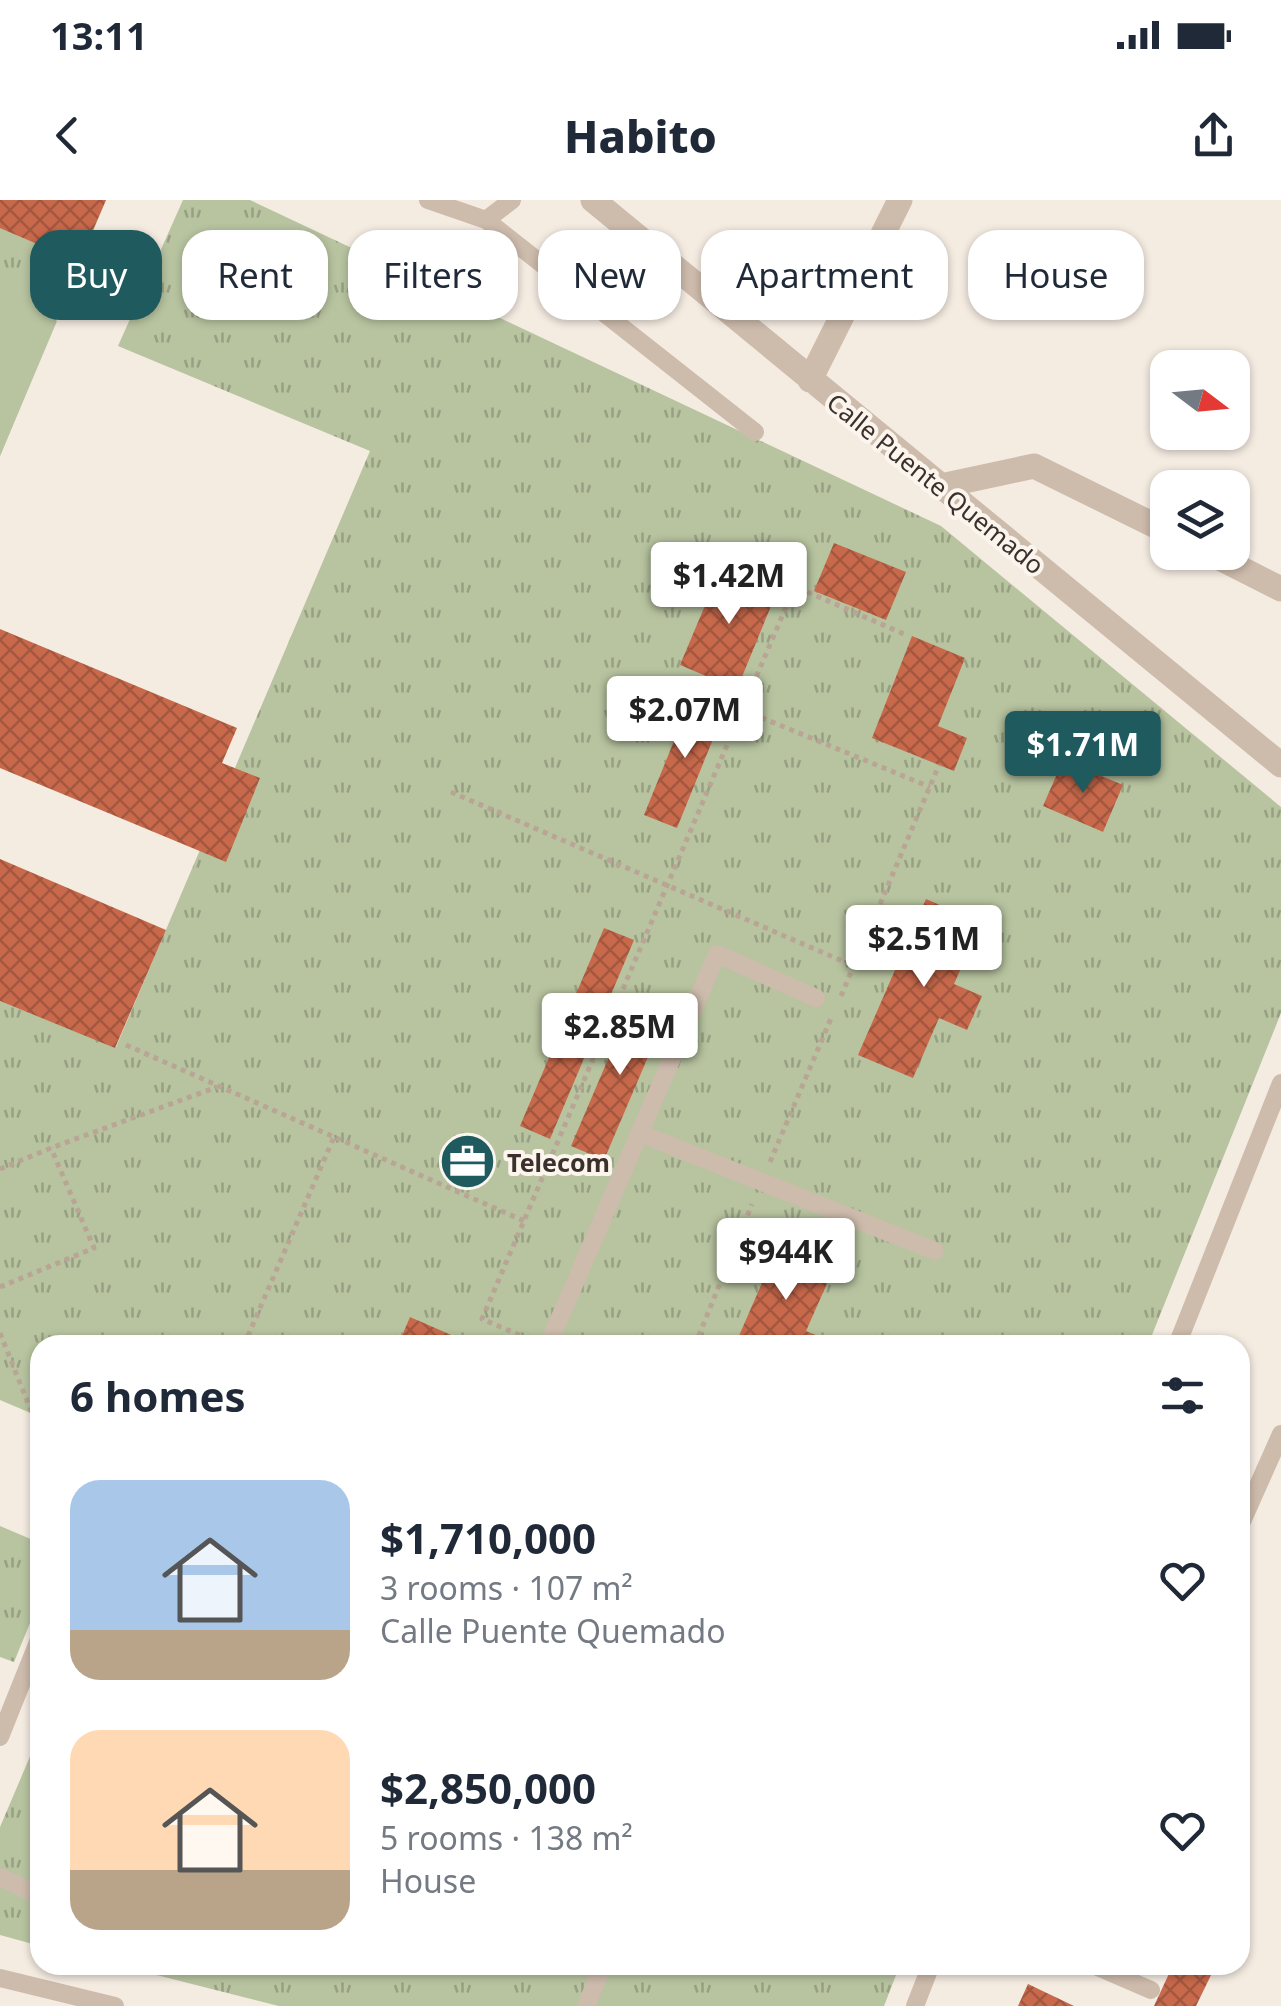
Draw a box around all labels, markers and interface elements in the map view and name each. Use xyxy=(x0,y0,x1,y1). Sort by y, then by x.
text: 13:11 xyxy=(50,9,148,61)
text: Habito xyxy=(564,105,717,166)
icon: back xyxy=(40,108,95,163)
icon: share xyxy=(1186,108,1241,163)
chip: Buy xyxy=(30,230,162,320)
chip: Rent xyxy=(182,230,328,320)
chip: Filters xyxy=(348,230,518,320)
chip: New xyxy=(538,230,681,320)
chip: Apartment xyxy=(701,230,948,320)
chip: House xyxy=(968,230,1144,320)
north arrow xyxy=(1150,350,1250,450)
map controls xyxy=(1150,350,1250,570)
street label: Calle Puente Quemado xyxy=(820,385,1052,581)
button: layers xyxy=(1150,470,1250,570)
pin: $1.42M xyxy=(648,542,810,627)
text: $1.42M xyxy=(673,553,785,596)
pin: $2.07M xyxy=(604,676,766,761)
text: $2.07M xyxy=(629,687,741,730)
pin: $1.71M xyxy=(1002,711,1164,796)
text: $1.71M xyxy=(1027,722,1139,765)
pin: $2.51M xyxy=(843,905,1005,990)
text: $2.51M xyxy=(868,916,980,959)
pin: $2.85M xyxy=(539,993,701,1078)
text: $2.85M xyxy=(564,1004,676,1047)
office icon: Telecom xyxy=(438,1132,498,1192)
place label: Telecom xyxy=(507,1145,610,1179)
pin: $944K xyxy=(716,1218,856,1303)
text: $944K xyxy=(739,1229,833,1272)
text: 6 homes xyxy=(70,1367,246,1424)
icon: filters xyxy=(1155,1368,1210,1423)
text: $1,710,000 xyxy=(380,1509,596,1566)
icon: home xyxy=(150,1520,270,1640)
icon: heart xyxy=(1155,1553,1210,1608)
text: 3 rooms · 107 m² xyxy=(380,1566,633,1609)
text: Calle Puente Quemado xyxy=(380,1609,726,1652)
text: $2,850,000 xyxy=(380,1759,596,1816)
icon: home xyxy=(150,1770,270,1890)
icon: heart xyxy=(1155,1803,1210,1858)
text: 5 rooms · 138 m² xyxy=(380,1816,633,1859)
text: House xyxy=(380,1859,476,1902)

